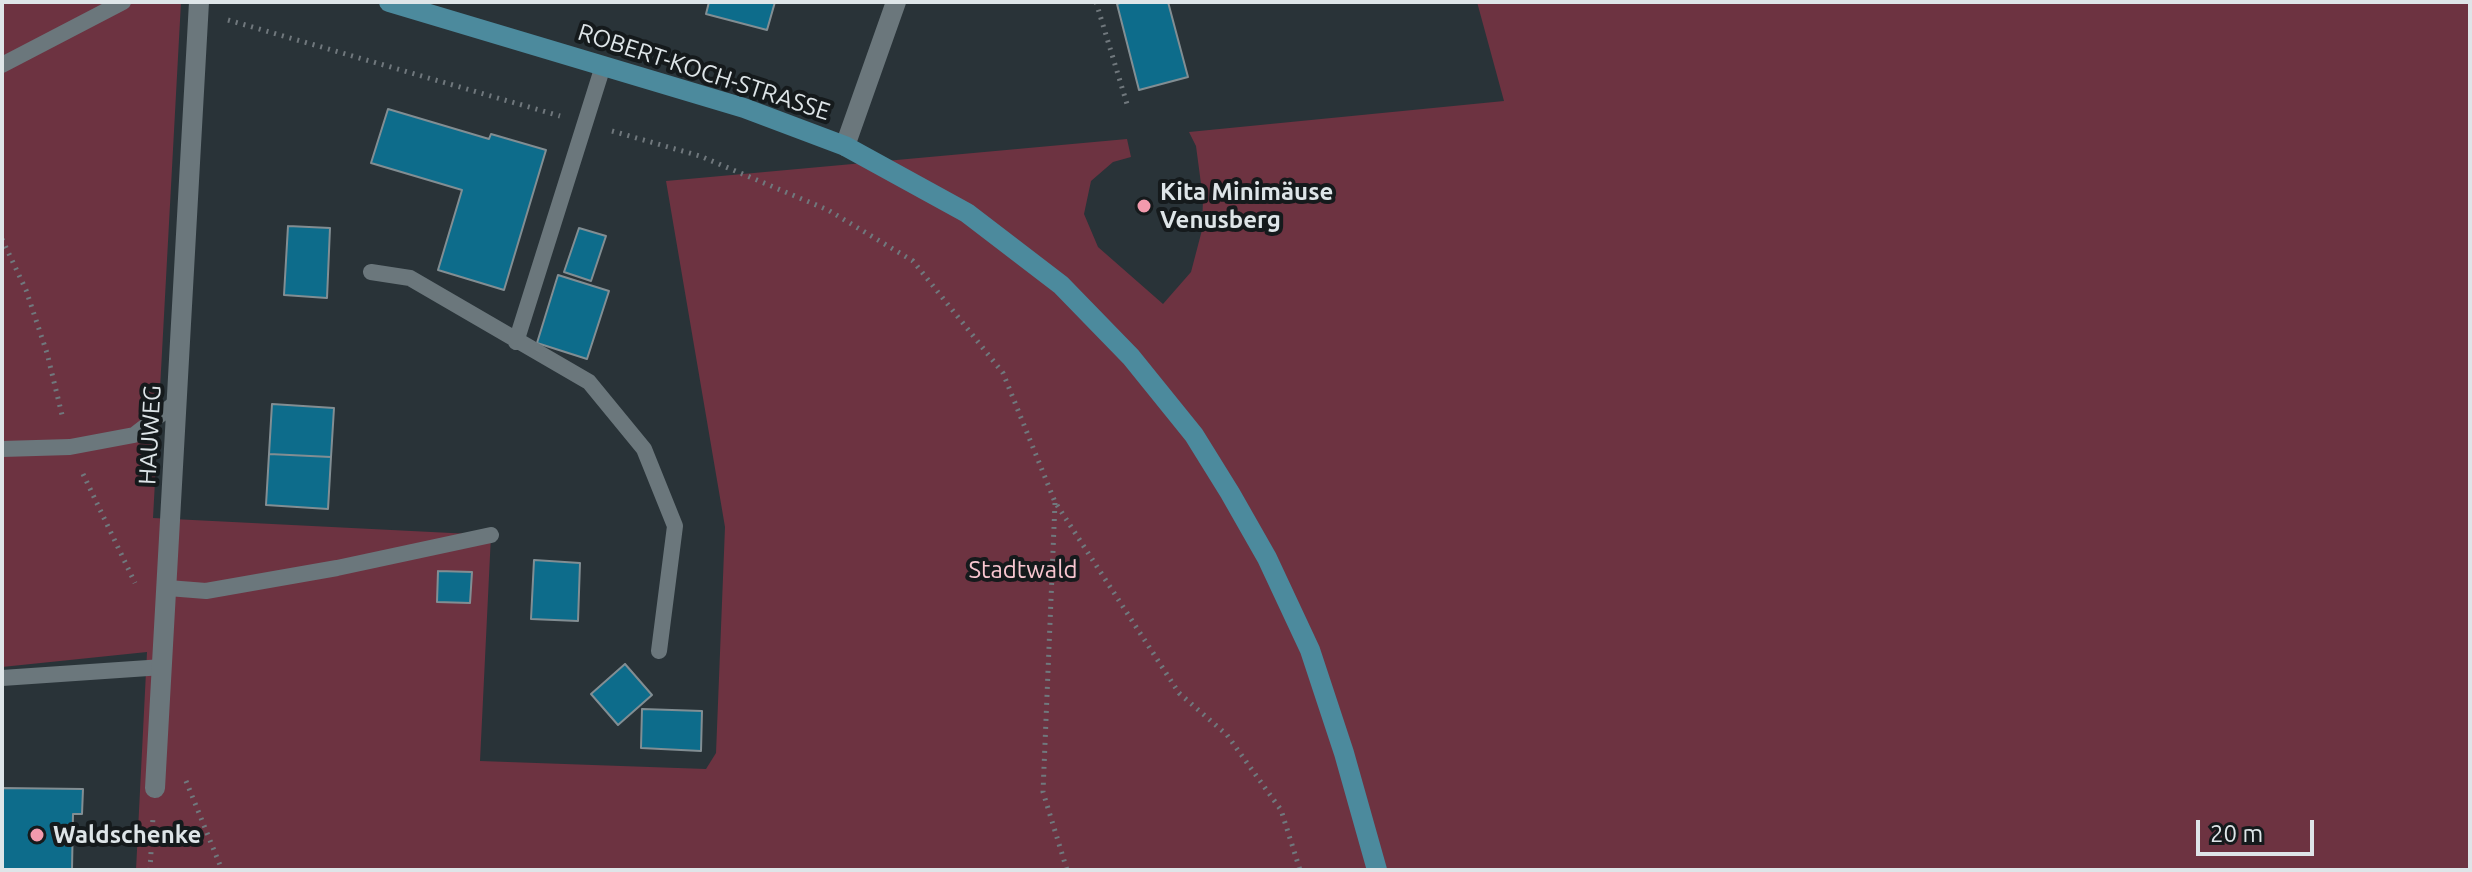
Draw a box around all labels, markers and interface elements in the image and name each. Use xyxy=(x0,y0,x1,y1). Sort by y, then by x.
street label: ROBERT-KOCH-STRASSE xyxy=(574,18,834,126)
place label: Kita Minimäuse Venusberg xyxy=(1160,178,1333,234)
marker: Kita Minimäuse Venusberg xyxy=(1135,197,1153,215)
street label: HAUWEG xyxy=(133,384,167,486)
park label: Stadtwald xyxy=(968,556,1078,584)
scale bar xyxy=(2200,804,2318,854)
text: 20 m xyxy=(2210,820,2263,847)
place label: Waldschenke xyxy=(53,821,201,849)
marker: Waldschenke xyxy=(28,826,46,844)

